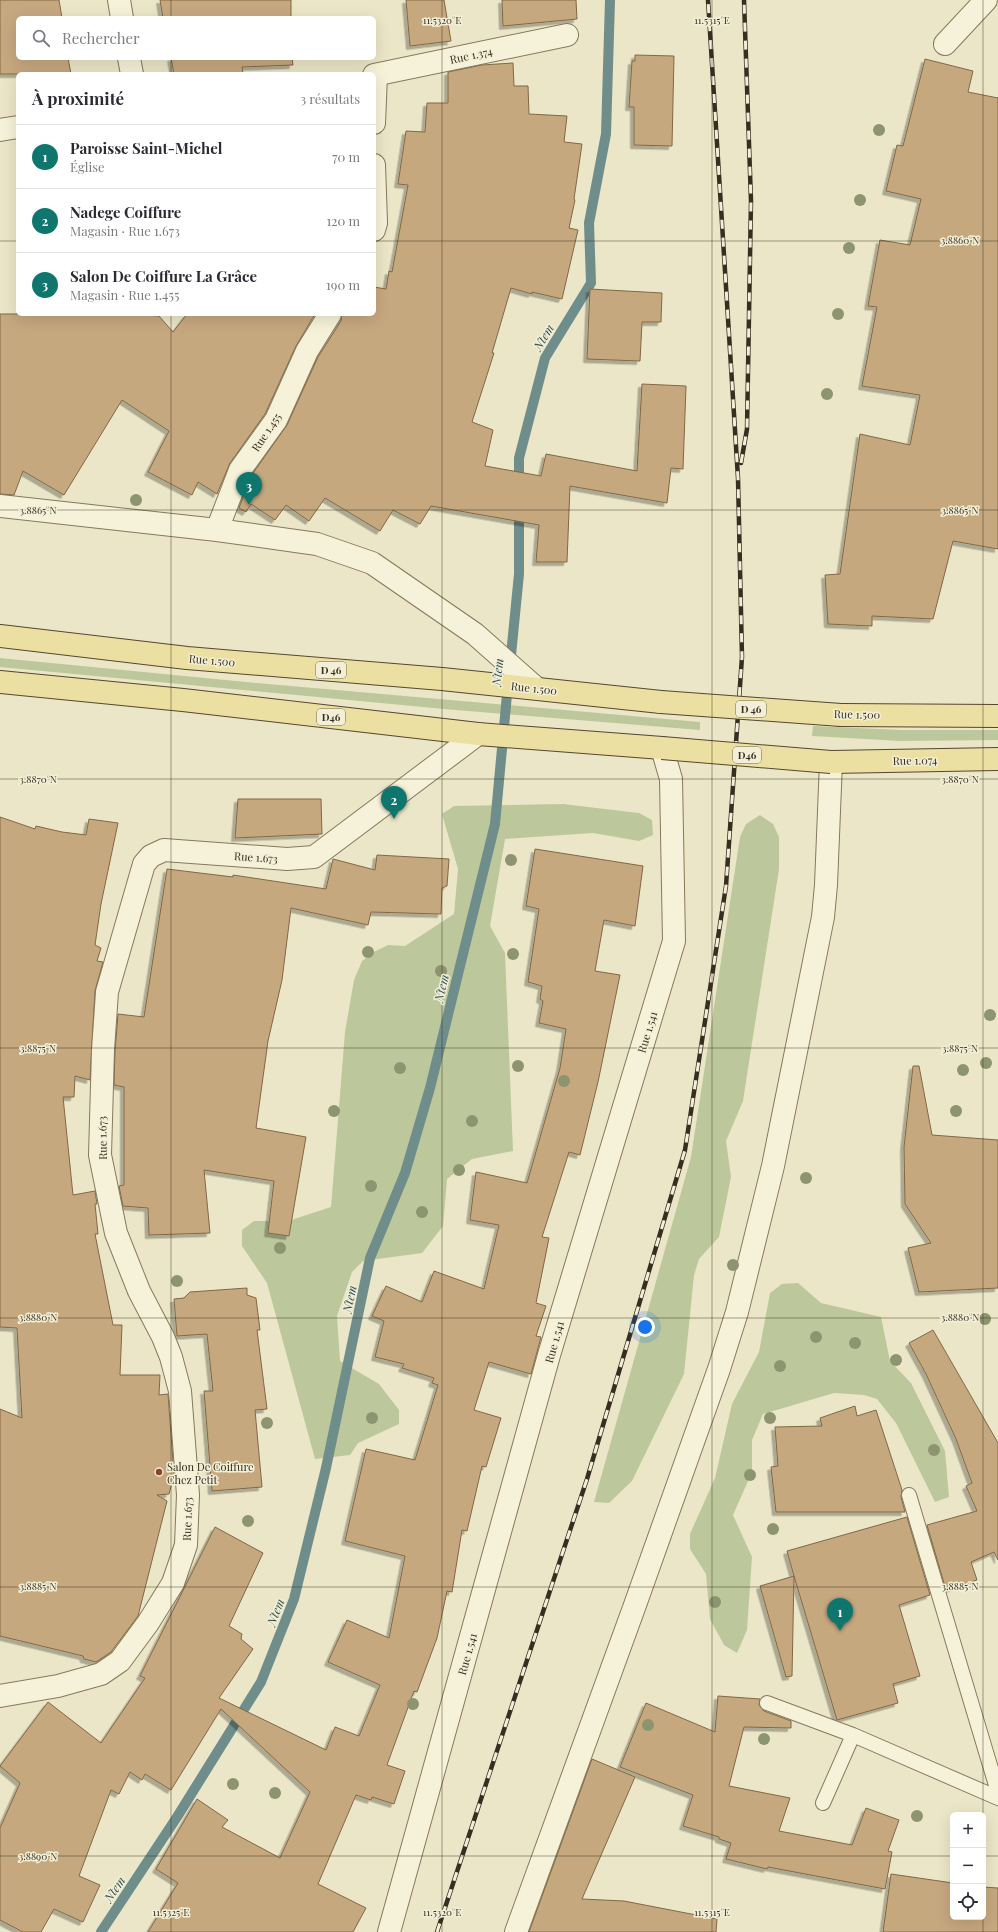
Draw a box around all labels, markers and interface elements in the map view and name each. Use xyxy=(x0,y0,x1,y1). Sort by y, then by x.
text: 11.5320°E xyxy=(423,13,461,27)
text: 11.5315°E xyxy=(694,13,730,27)
search box xyxy=(16,16,376,60)
icon: search xyxy=(30,27,52,49)
text: Rechercher xyxy=(62,28,140,48)
street label: Rue 1.374 xyxy=(448,43,494,67)
text: À proximité xyxy=(32,87,124,109)
text: 3 résultats xyxy=(300,90,360,107)
text: Paroisse Saint-Michel xyxy=(70,138,222,158)
text: 1 xyxy=(43,148,47,165)
text: 70 m xyxy=(332,148,360,165)
text: Église xyxy=(70,158,105,175)
text: Nadege Coiffure xyxy=(70,202,181,222)
text: 2 xyxy=(42,212,48,229)
text: 120 m xyxy=(326,212,360,229)
text: Magasin · Rue 1.673 xyxy=(70,222,180,239)
text: 3.8860°N xyxy=(941,233,979,247)
text: Salon De Coiffure La Grâce xyxy=(70,266,257,286)
text: 3 xyxy=(42,276,48,293)
text: 190 m xyxy=(326,276,360,293)
text: Magasin · Rue 1.455 xyxy=(70,286,179,303)
water label: Ntem xyxy=(529,321,557,354)
street label: Rue 1.455 xyxy=(248,410,285,454)
pin: 3 xyxy=(236,472,262,505)
text: 3.8865°N xyxy=(19,503,57,517)
text: 3.8865°N xyxy=(941,503,979,517)
street label: Rue 1.500 xyxy=(188,651,236,670)
water label: Ntem xyxy=(487,657,506,688)
road number: D 46 xyxy=(316,662,346,678)
street label: Rue 1.500 xyxy=(510,678,558,698)
road number: D 46 xyxy=(736,701,766,717)
street label: Rue 1.500 xyxy=(834,706,881,722)
road number: D46 xyxy=(317,709,345,725)
road number: D46 xyxy=(733,747,761,763)
street label: Rue 1.074 xyxy=(892,752,938,768)
text: 3.8870°N xyxy=(19,772,57,786)
text: 3.8870°N xyxy=(941,772,979,786)
pin: 2 xyxy=(381,786,407,819)
street label: Rue 1.673 xyxy=(234,848,278,866)
water label: Ntem xyxy=(430,972,452,1004)
street label: Rue 1.541 xyxy=(634,1009,660,1055)
text: 3.8875°N xyxy=(20,1041,56,1055)
text: 3.8875°N xyxy=(942,1041,978,1055)
street label: Rue 1.673 xyxy=(94,1116,110,1160)
water label: Ntem xyxy=(338,1284,360,1315)
text: 3.8880°N xyxy=(19,1310,57,1324)
text: 3.8880°N xyxy=(941,1310,979,1324)
your location xyxy=(635,1317,655,1337)
street label: Rue 1.541 xyxy=(541,1319,567,1365)
place label: Salon De Coiffure Chez Petit xyxy=(167,1459,254,1487)
marker: Salon De Coiffure Chez Petit xyxy=(154,1467,164,1477)
street label: Rue 1.673 xyxy=(179,1497,195,1541)
text: 3.8885°N xyxy=(19,1579,57,1593)
text: 3.8885°N xyxy=(941,1579,979,1593)
water label: Ntem xyxy=(262,1596,288,1629)
pin: 1 xyxy=(827,1598,853,1631)
street label: Rue 1.541 xyxy=(454,1631,480,1677)
map controls xyxy=(950,1812,986,1920)
button: + xyxy=(950,1812,986,1848)
button: − xyxy=(950,1848,986,1884)
text: 3.8890°N xyxy=(19,1849,57,1863)
water label: Ntem xyxy=(99,1873,129,1906)
button: locate xyxy=(950,1884,986,1920)
text: 11.5325°E xyxy=(153,1905,189,1919)
text: 11.5320°E xyxy=(423,1905,461,1919)
text: 11.5315°E xyxy=(694,1905,730,1919)

